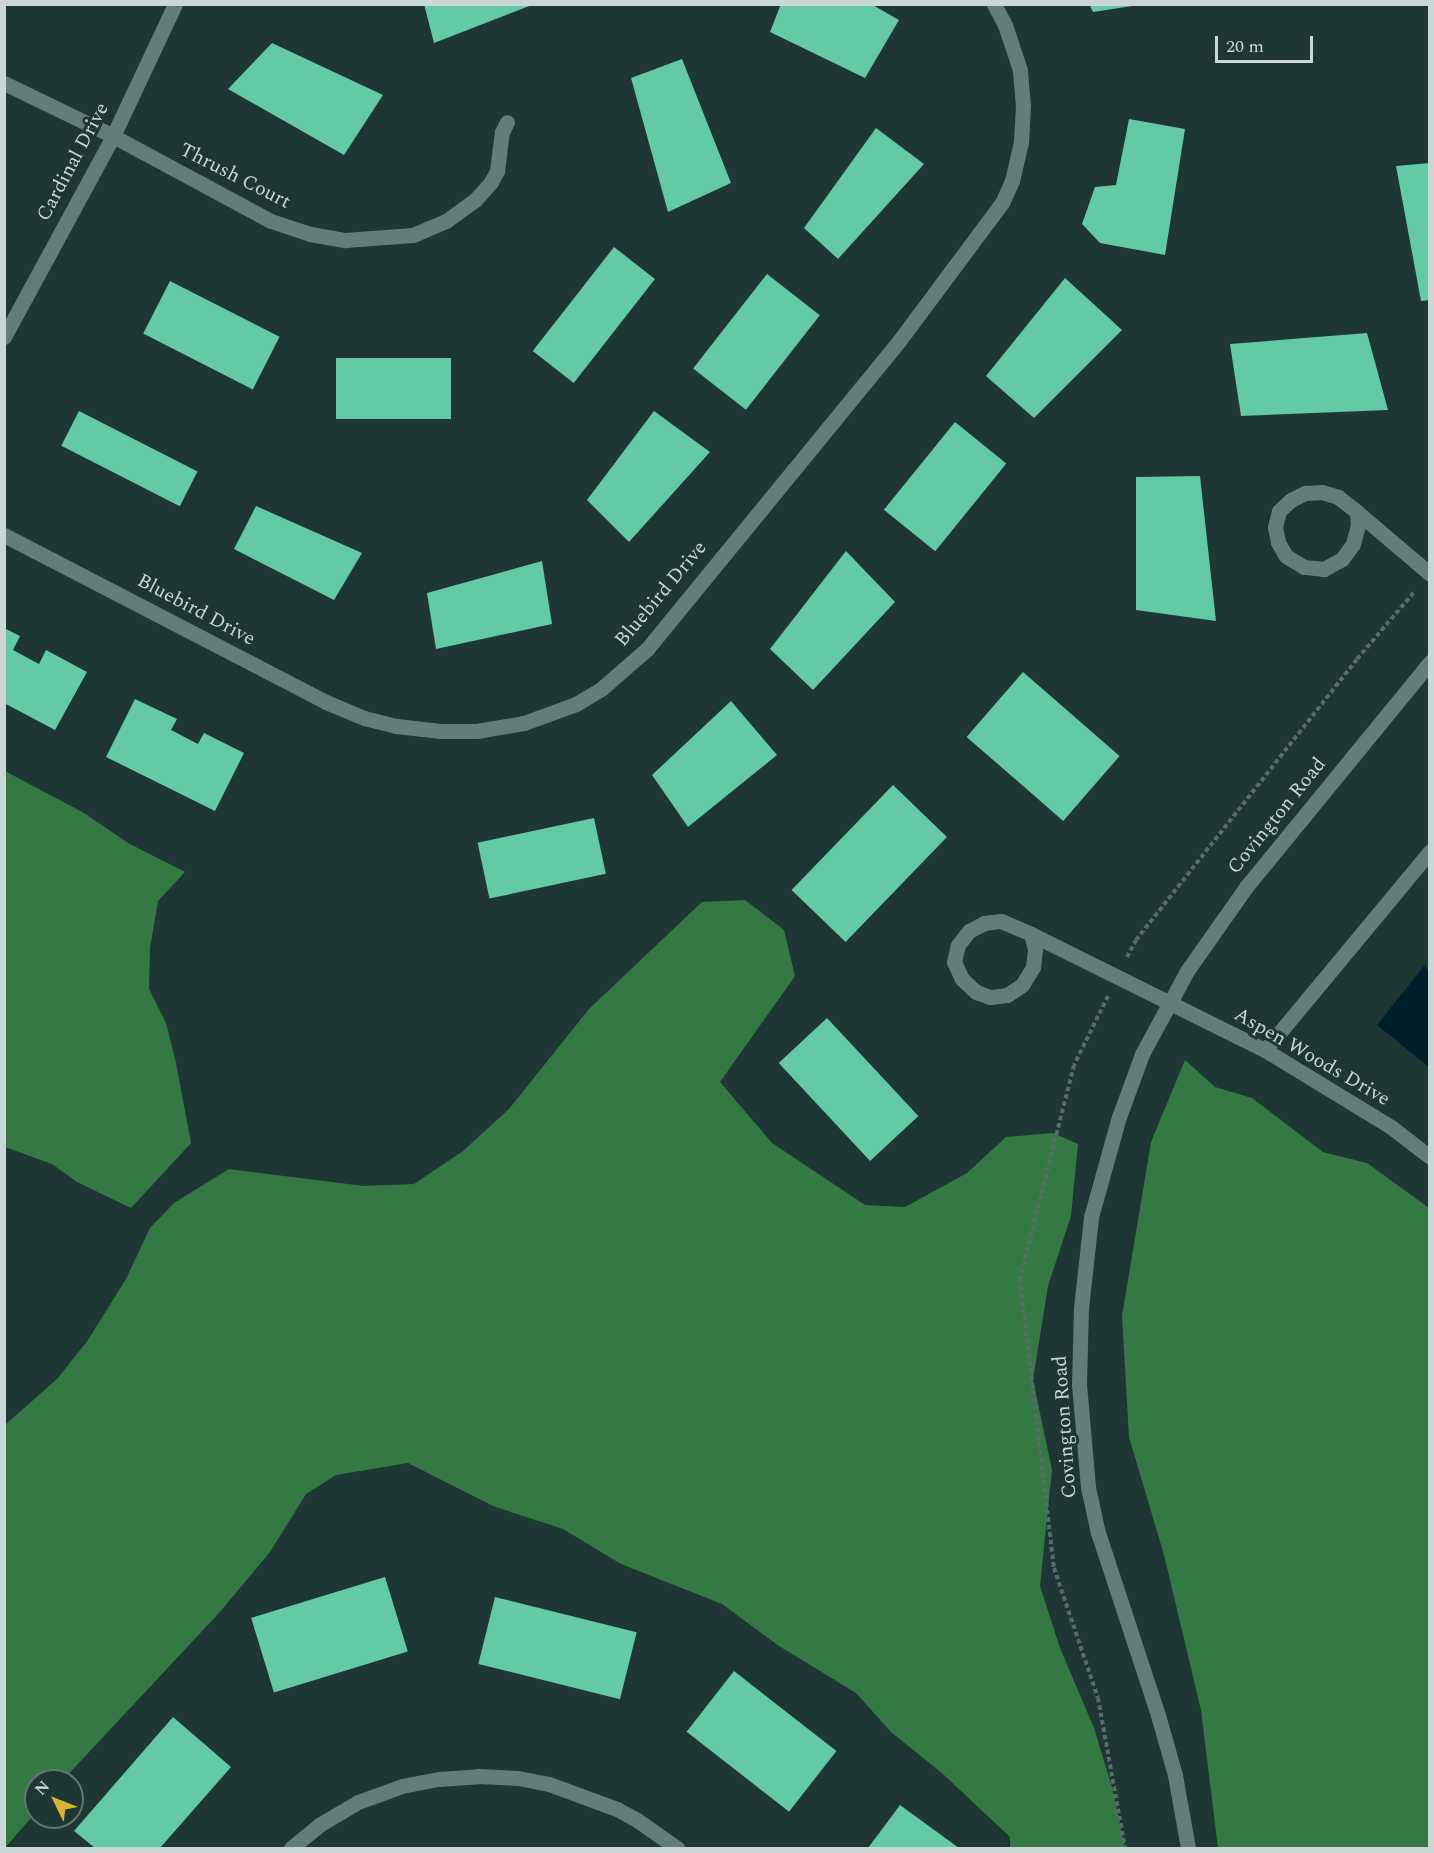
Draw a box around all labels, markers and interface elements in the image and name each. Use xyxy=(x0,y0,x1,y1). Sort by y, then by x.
scale bar xyxy=(1218,24,1316,62)
text: 20 m xyxy=(1226,33,1264,60)
street label: Cardinal Drive xyxy=(32,99,114,225)
street label: Thrush Court xyxy=(176,138,294,214)
street label: Bluebird Drive xyxy=(610,536,712,652)
street label: Bluebird Drive xyxy=(133,569,259,651)
street label: Covington Road xyxy=(1223,753,1331,879)
street label: Aspen Woods Drive xyxy=(1230,1003,1394,1111)
street label: Covington Road xyxy=(1048,1355,1082,1499)
north arrow xyxy=(24,1769,84,1829)
text: N xyxy=(29,1775,56,1801)

